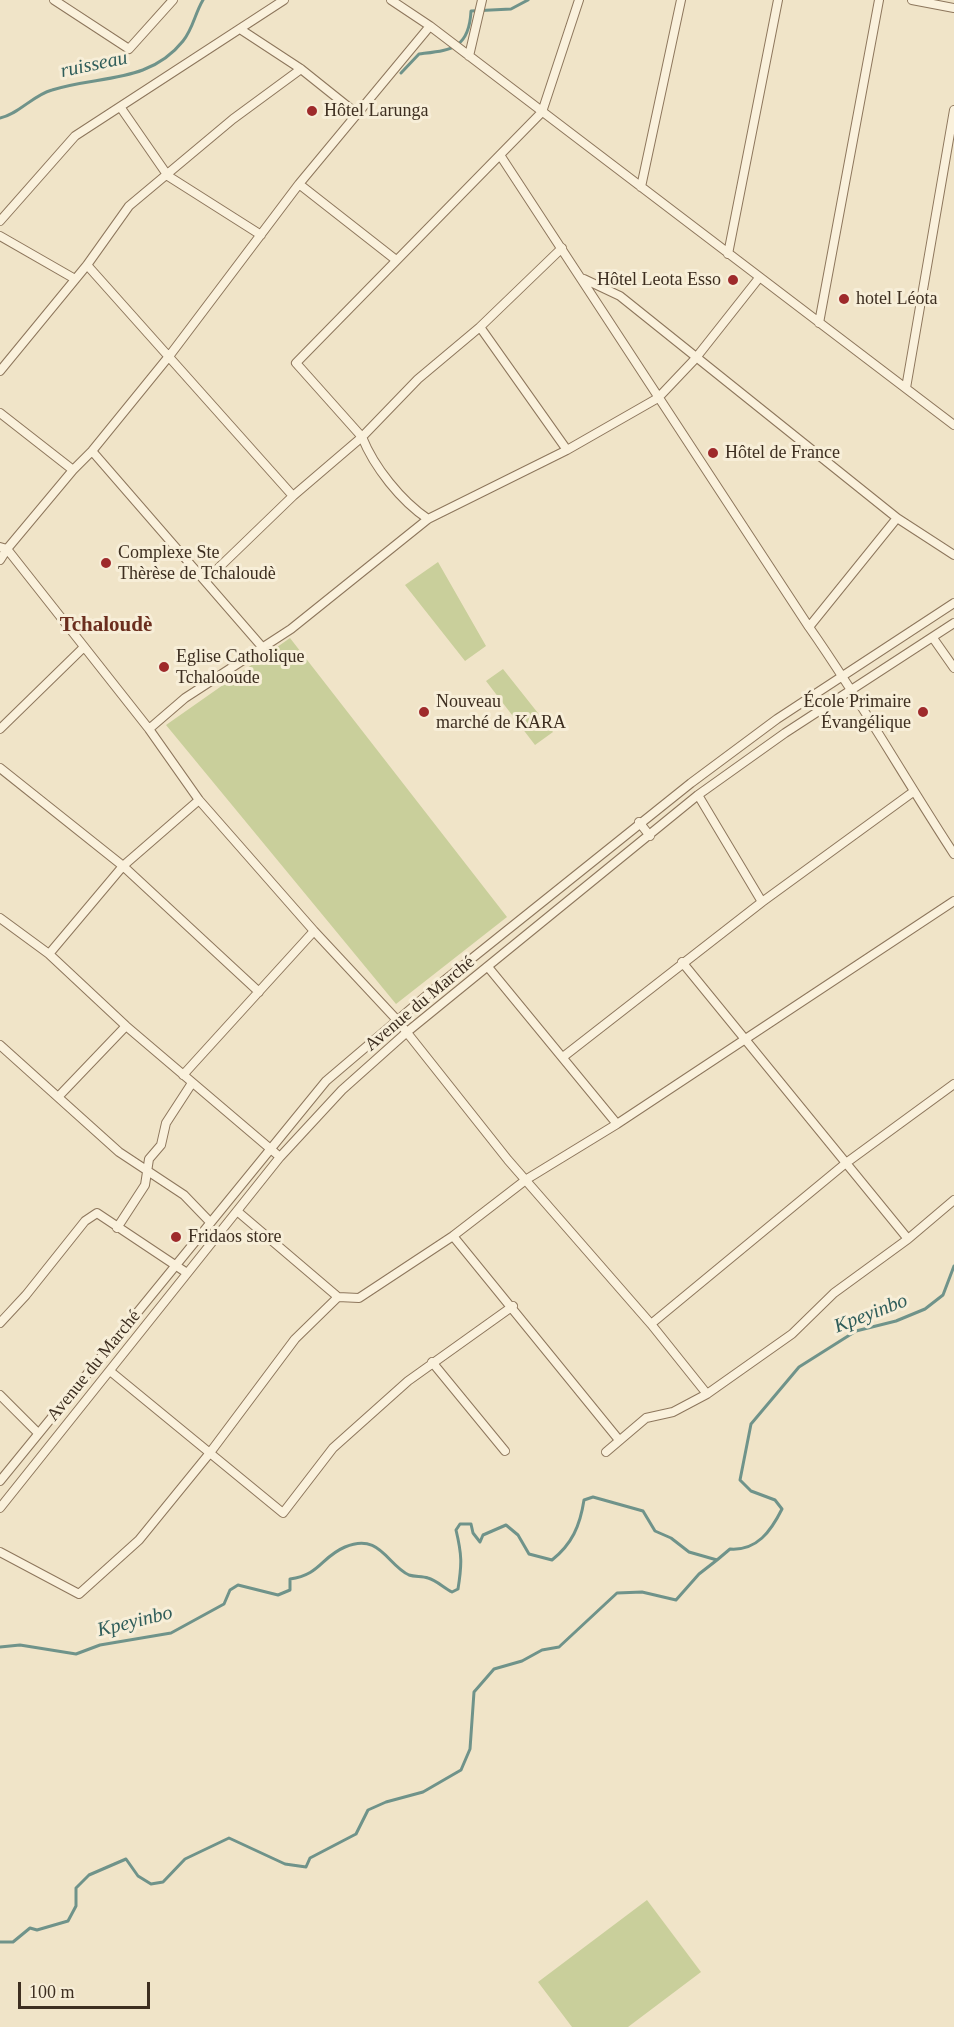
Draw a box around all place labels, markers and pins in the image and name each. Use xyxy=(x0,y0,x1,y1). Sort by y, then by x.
place label: Hôtel Larunga xyxy=(324,100,428,122)
marker: Hôtel Larunga xyxy=(305,104,319,118)
place label: Hôtel Leota Esso xyxy=(597,269,721,291)
marker: Hôtel Leota Esso xyxy=(726,273,740,287)
place label: hotel Léota xyxy=(856,288,937,310)
marker: hotel Léota xyxy=(837,292,851,306)
place label: Hôtel de France xyxy=(725,442,840,464)
marker: Hôtel de France xyxy=(706,446,720,460)
place label: Complexe Ste Thèrèse de Tchaloudè xyxy=(118,542,276,584)
marker: Complexe Ste Thèrèse de Tchaloudè xyxy=(99,556,113,570)
place label: Eglise Catholique Tchalooude xyxy=(176,646,304,688)
marker: Eglise Catholique Tchalooude xyxy=(157,660,171,674)
place label: Nouveau marché de KARA xyxy=(436,691,566,734)
place label: École Primaire Évangélique xyxy=(804,691,911,734)
marker: Nouveau marché de KARA xyxy=(417,705,431,719)
marker: École Primaire Évangélique xyxy=(916,705,930,719)
place label: Fridaos store xyxy=(188,1226,281,1248)
marker: Fridaos store xyxy=(169,1230,183,1244)

